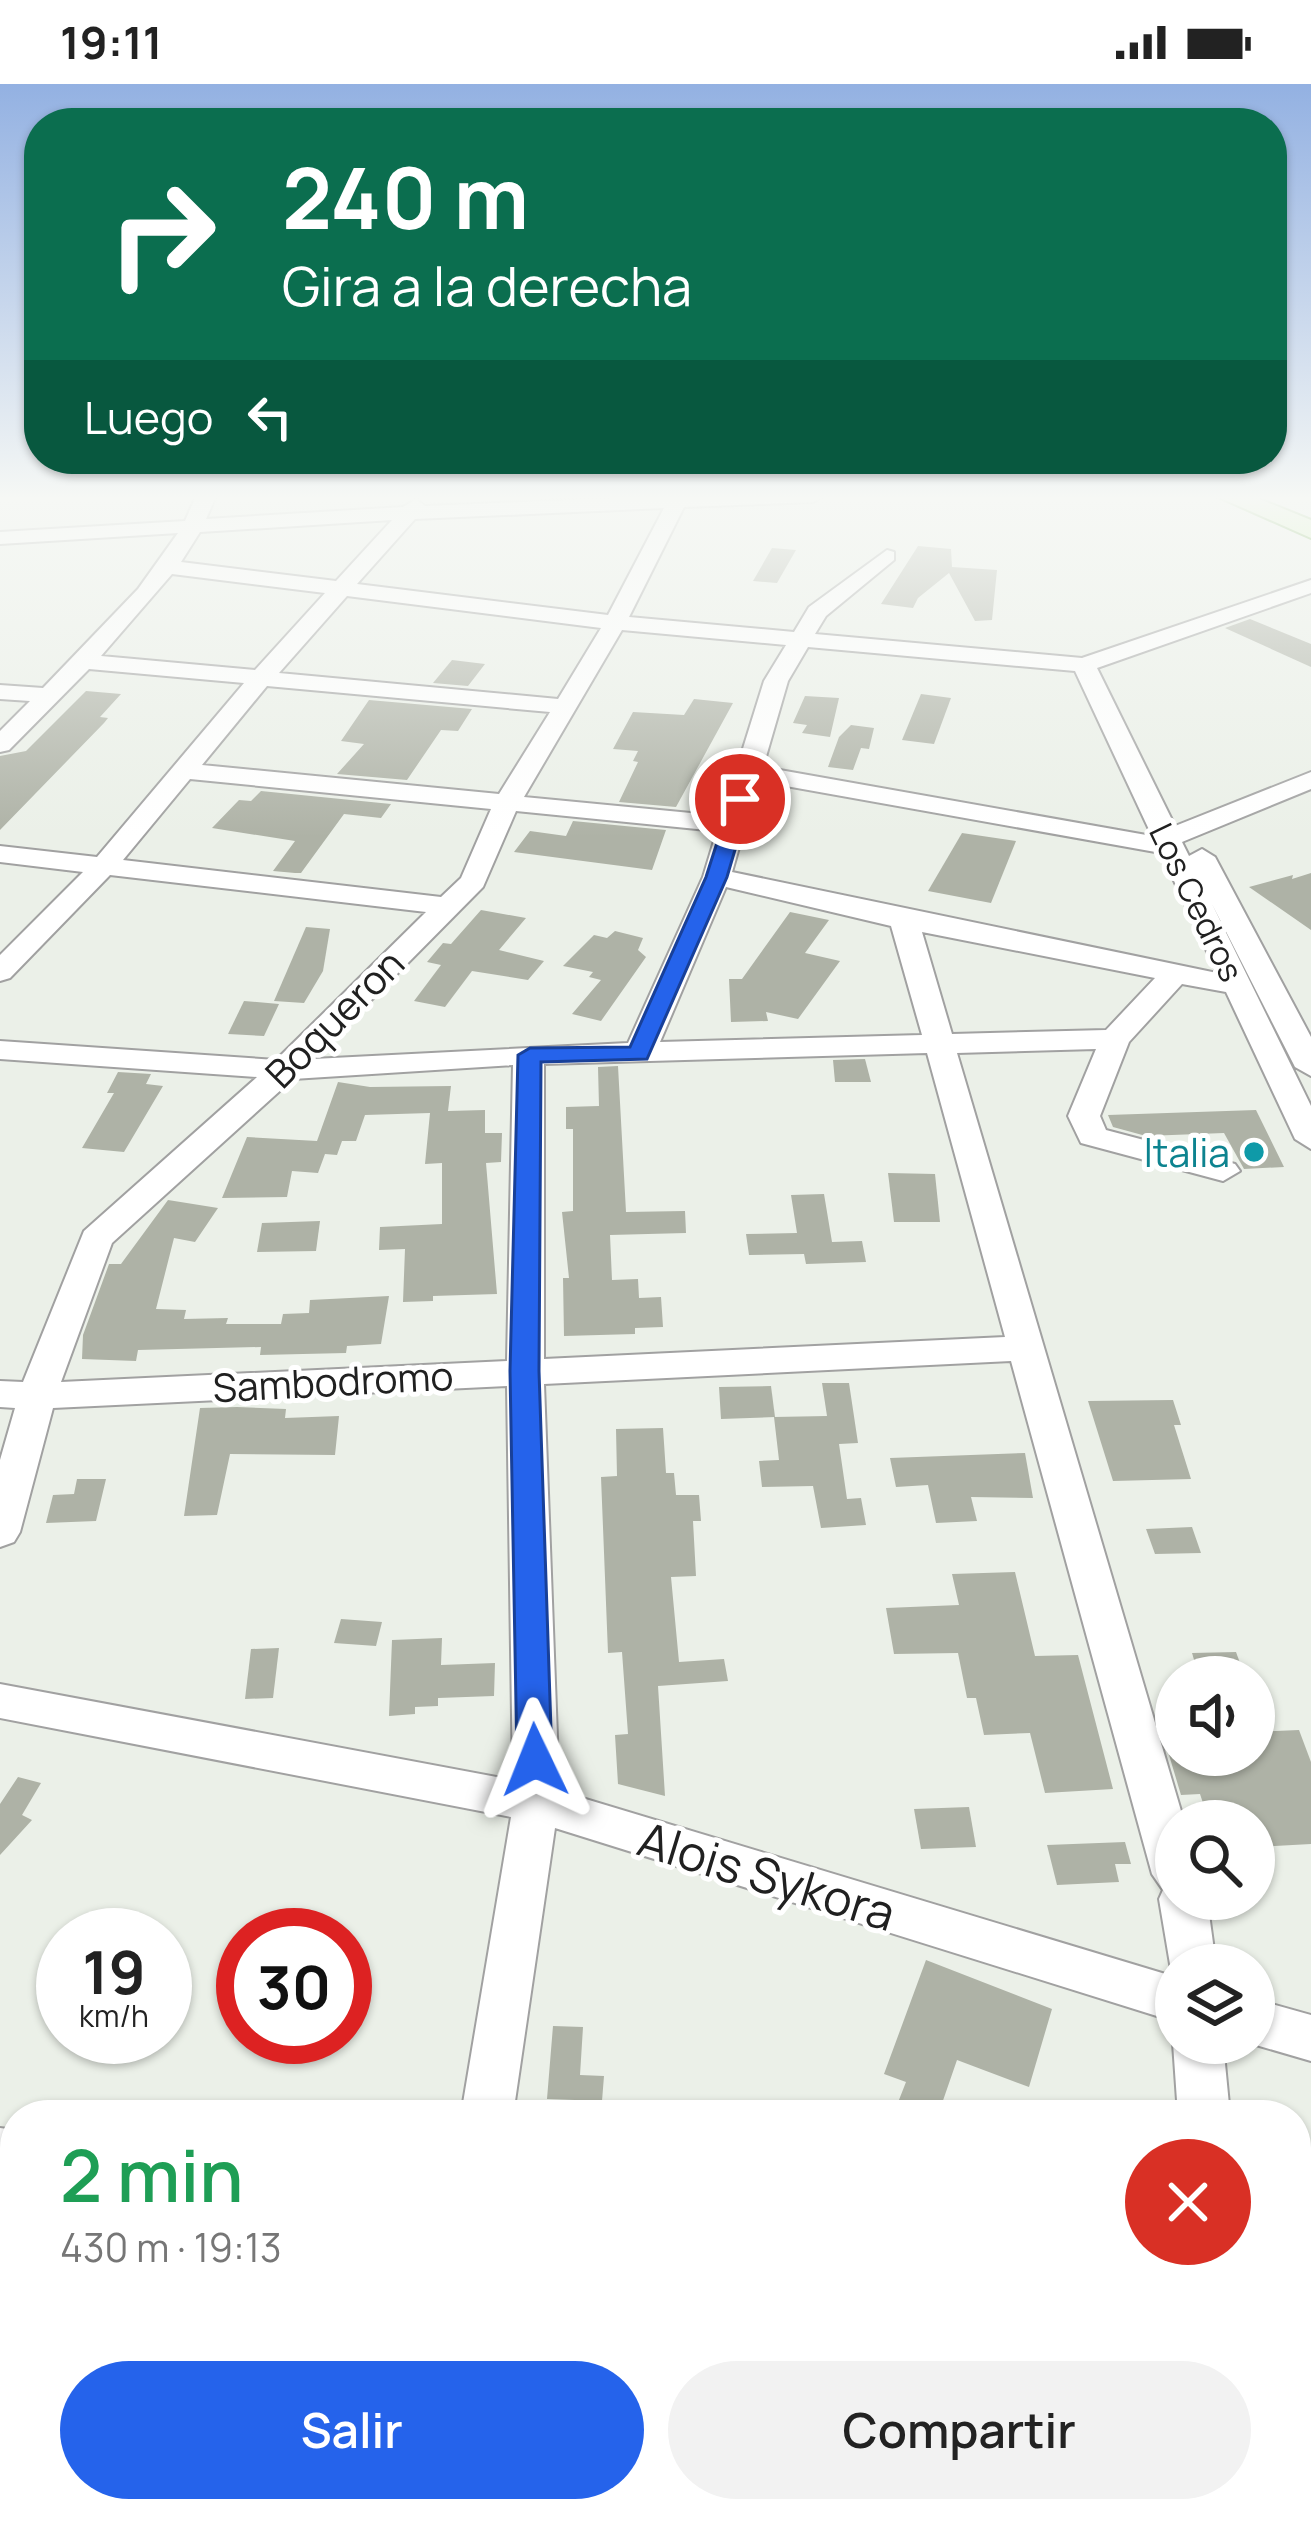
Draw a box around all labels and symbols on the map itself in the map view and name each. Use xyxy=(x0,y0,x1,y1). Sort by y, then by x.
pin xyxy=(689,748,791,850)
street label: Los Cedros xyxy=(1139,815,1255,989)
street label: Boqueron xyxy=(253,937,415,1099)
place label: Italia xyxy=(1144,1125,1230,1179)
marker: Italia xyxy=(1241,1139,1267,1165)
street label: Sambodromo xyxy=(211,1348,455,1414)
position arrow xyxy=(472,1697,598,1823)
street label: Alois Sykora xyxy=(631,1805,903,1945)
speed limit sign: 30 xyxy=(216,1908,372,2064)

